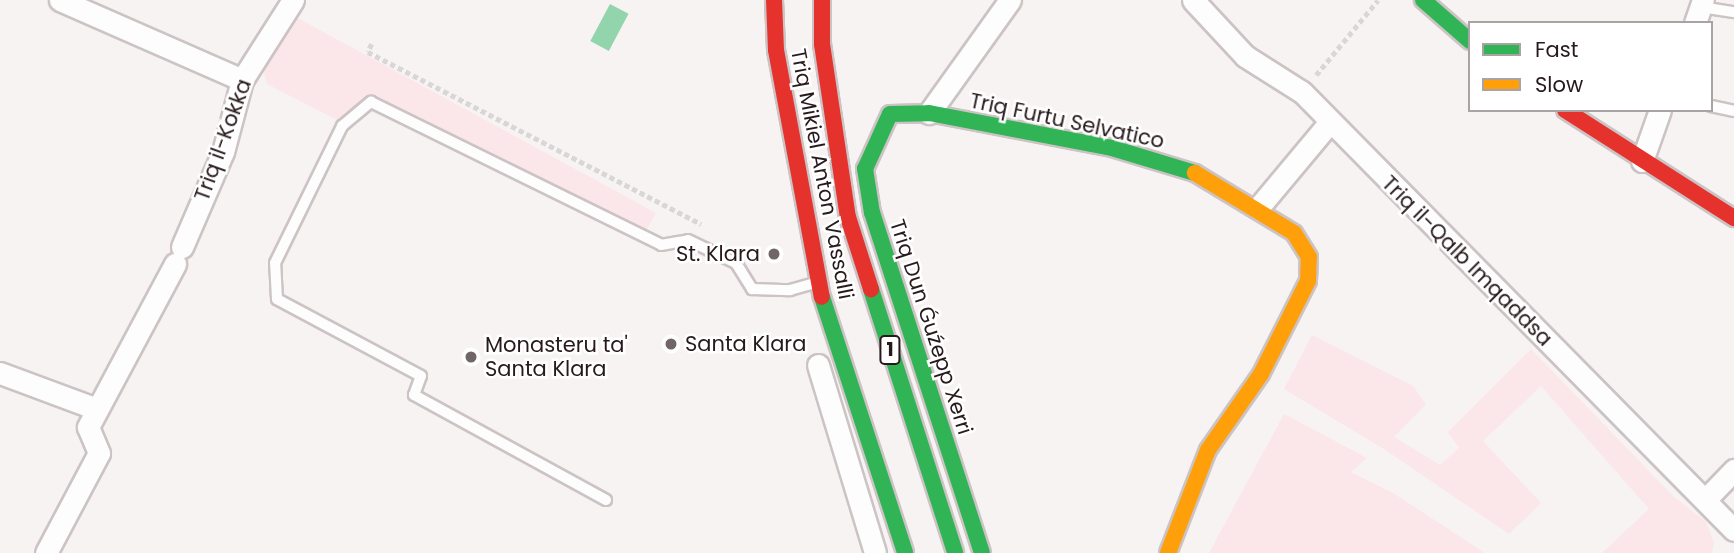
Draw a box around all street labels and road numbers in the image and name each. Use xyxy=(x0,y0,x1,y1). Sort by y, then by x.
street label: Triq Mikiel Anton Vassalli xyxy=(785,46,859,302)
street label: Triq il-Kokka xyxy=(189,76,257,204)
street label: Triq Furtu Selvatico xyxy=(967,88,1167,154)
street label: Triq il-Qalb Imqaddsa xyxy=(1377,171,1557,351)
street label: Triq Dun Ǵuźepp Xerri xyxy=(884,216,978,438)
road number: 1 xyxy=(878,334,902,366)

